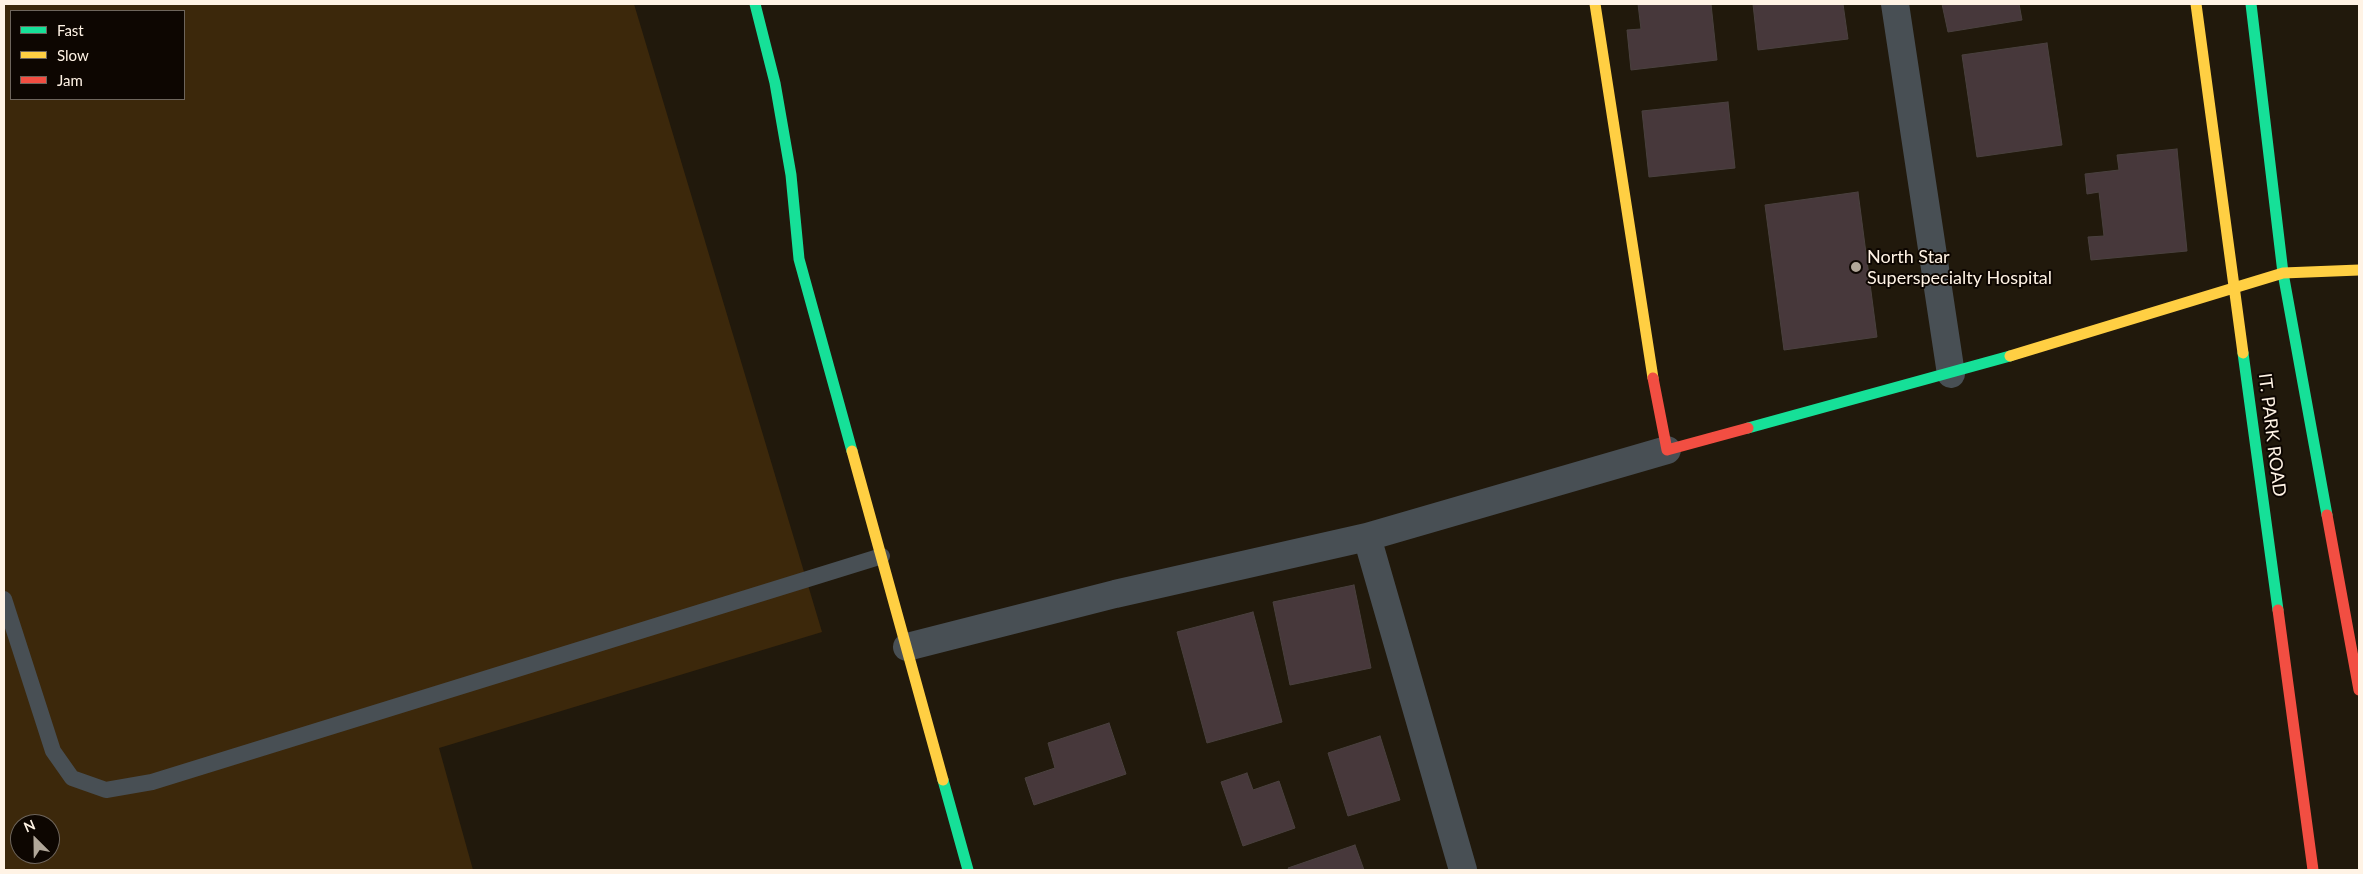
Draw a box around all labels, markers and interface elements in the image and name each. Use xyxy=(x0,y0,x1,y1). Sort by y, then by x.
legend xyxy=(10,10,185,100)
text: Fast xyxy=(57,21,84,39)
text: Slow xyxy=(57,46,89,64)
text: Jam xyxy=(57,71,83,89)
place label: North Star Superspecialty Hospital xyxy=(1867,246,2052,288)
marker: North Star Superspecialty Hospital xyxy=(1849,260,1863,274)
street label: IT. PARK ROAD xyxy=(2254,372,2290,498)
north arrow xyxy=(10,814,60,864)
text: N xyxy=(21,816,38,836)

